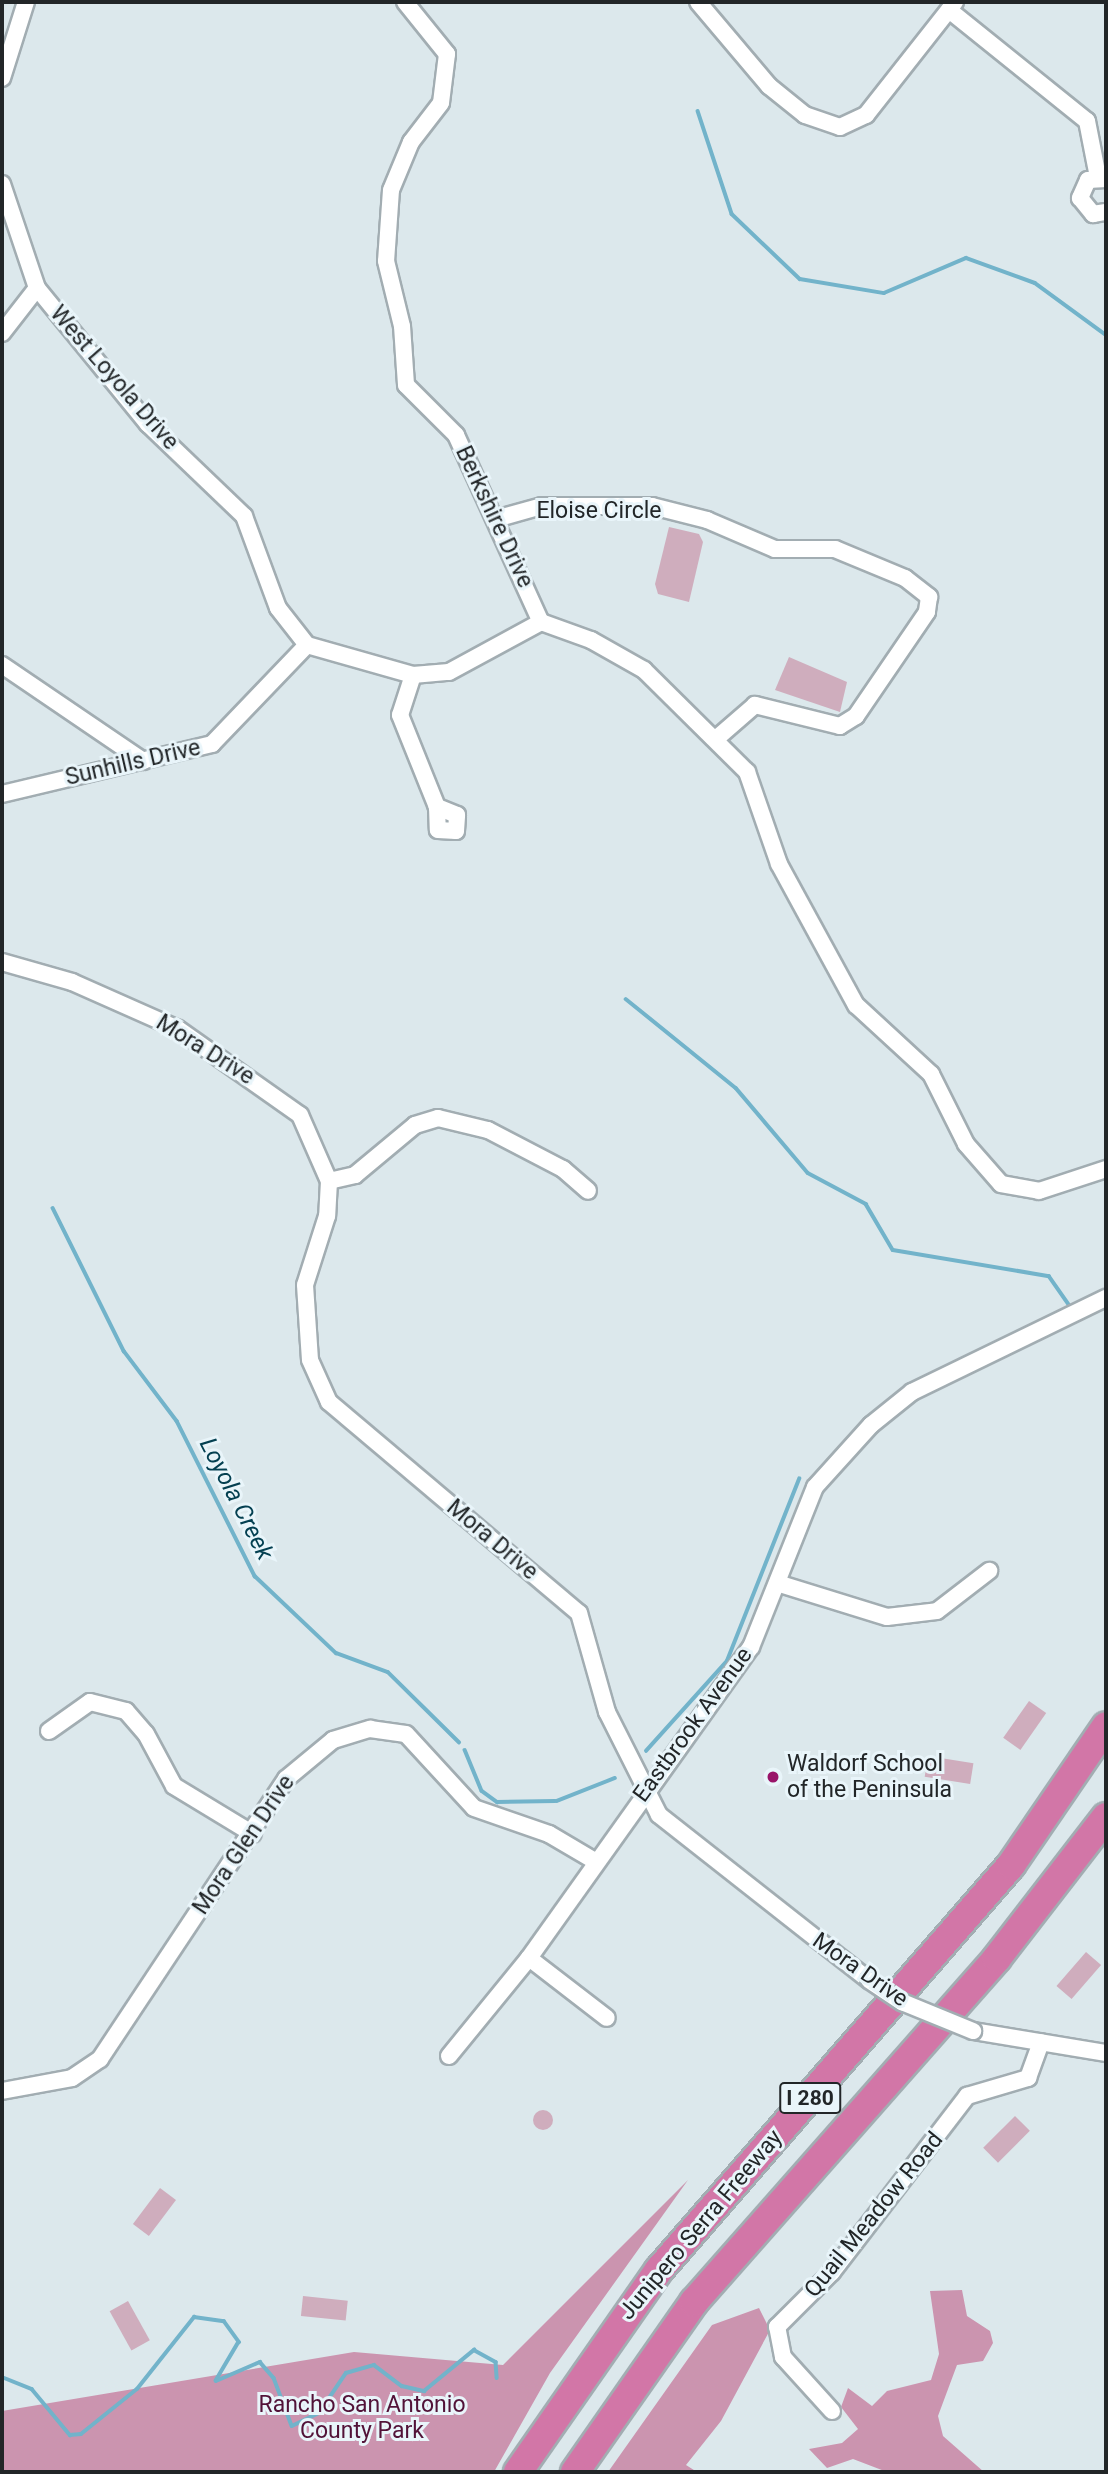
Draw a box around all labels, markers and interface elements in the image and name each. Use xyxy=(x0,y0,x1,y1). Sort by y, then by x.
street label: West Loyola Drive xyxy=(44,300,184,456)
street label: Berkshire Drive xyxy=(449,442,539,592)
street label: Eloise Circle xyxy=(536,497,662,525)
street label: Sunhills Drive xyxy=(63,734,203,792)
street label: Mora Drive xyxy=(151,1009,259,1091)
water label: Loyola Creek xyxy=(193,1433,279,1565)
street label: Mora Drive xyxy=(441,1494,543,1586)
street label: Eastbrook Avenue xyxy=(628,1642,758,1808)
place label: Waldorf School of the Peninsula xyxy=(787,1750,952,1804)
marker: Waldorf School of the Peninsula xyxy=(765,1769,781,1785)
street label: Mora Glen Drive xyxy=(187,1770,301,1920)
street label: Mora Drive xyxy=(807,1927,913,2013)
road number: I 280 xyxy=(778,2080,842,2116)
street label: Junipero Serra Freeway xyxy=(614,2124,788,2326)
street label: Quail Meadow Road xyxy=(799,2127,949,2303)
park label: Rancho San Antonio County Park xyxy=(258,2391,466,2445)

